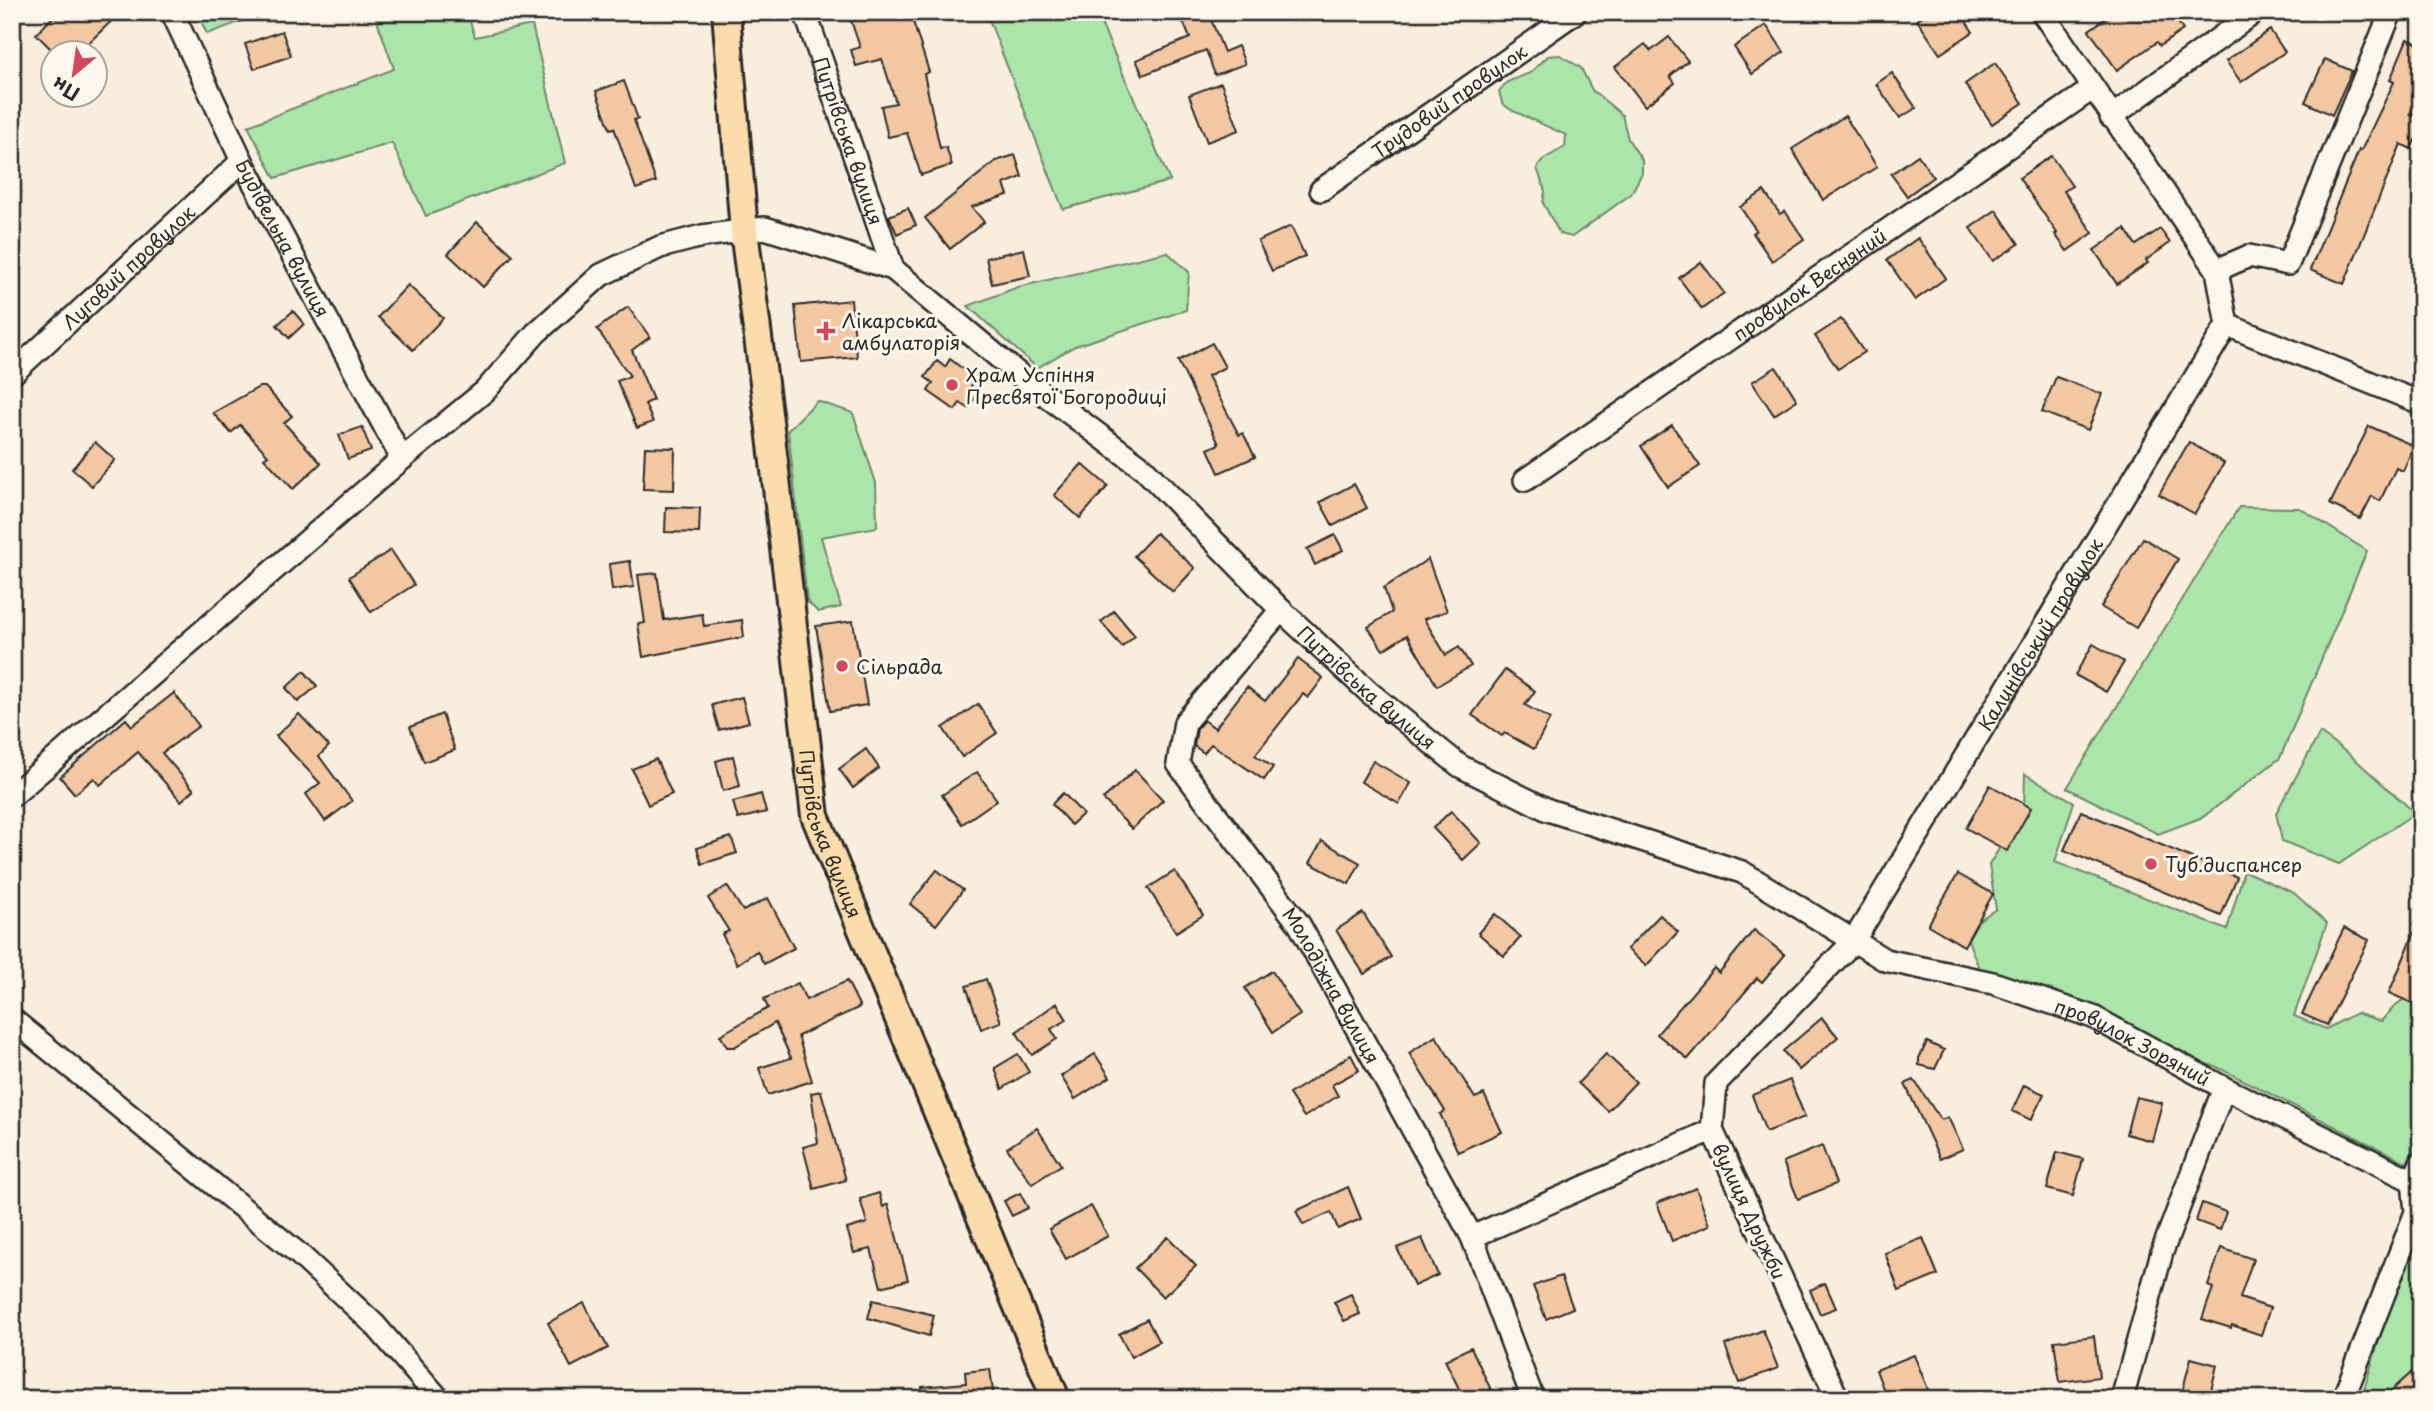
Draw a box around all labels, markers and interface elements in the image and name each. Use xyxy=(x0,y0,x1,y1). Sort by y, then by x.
street label: Трудовий провулок xyxy=(1366,36,1533,165)
north arrow xyxy=(38,38,108,108)
street label: Путрівська вулиця xyxy=(807,53,891,228)
text: Пн xyxy=(46,71,84,109)
street label: Будівельна вулиця xyxy=(229,154,337,322)
street label: Луговий провулок xyxy=(55,197,201,335)
street label: провулок Весняний xyxy=(1726,221,1892,347)
place label: Лікарська амбулаторія xyxy=(842,306,960,356)
marker: Лікарська амбулаторія xyxy=(816,321,836,341)
place label: Храм Успіння Пресвятої Богородиці xyxy=(966,360,1167,410)
marker: Храм Успіння Пресвятої Богородиці xyxy=(944,377,960,393)
street label: Калинівський провулок xyxy=(1970,532,2109,736)
street label: Путрівська вулиця xyxy=(1292,619,1442,755)
place label: Сільрада xyxy=(856,652,943,680)
marker: Сільрада xyxy=(834,658,850,674)
street label: Путрівська вулиця xyxy=(793,748,870,922)
place label: Туб.диспансер xyxy=(2165,850,2302,878)
marker: Туб.диспансер xyxy=(2143,856,2159,872)
street label: Молодіжна вулиця xyxy=(1277,901,1387,1068)
street label: провулок Зоряний xyxy=(2051,991,2215,1092)
street label: вулиця Дружби xyxy=(1706,1138,1794,1284)

